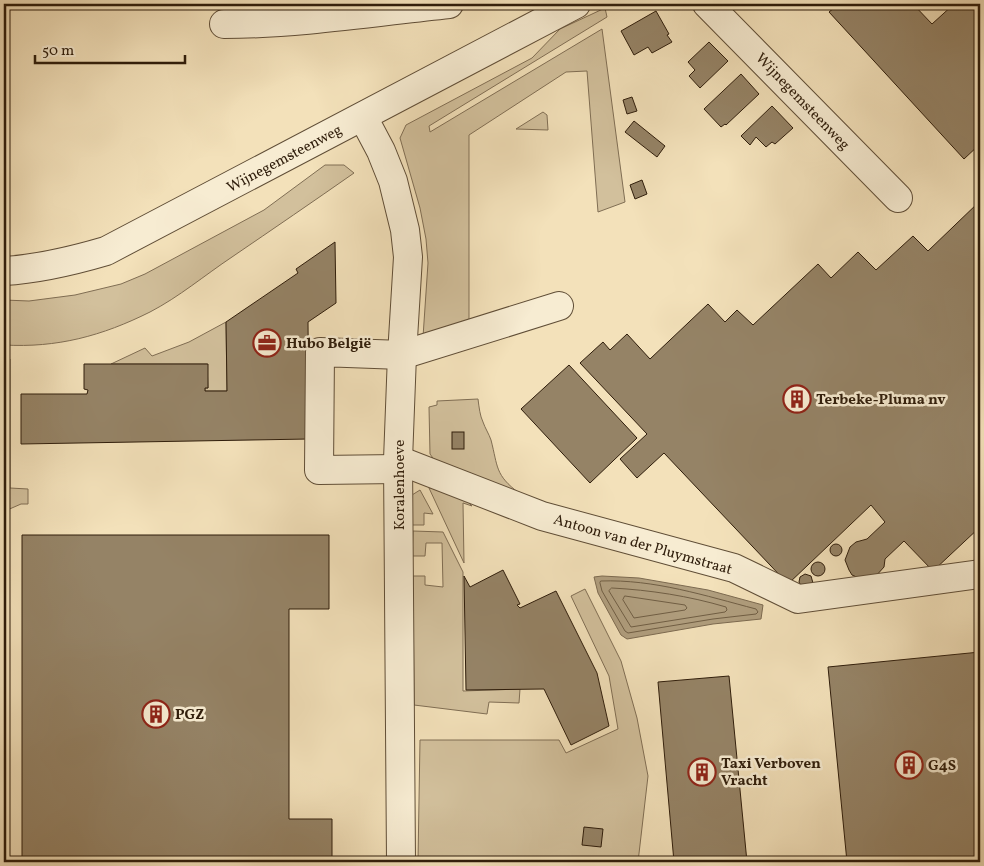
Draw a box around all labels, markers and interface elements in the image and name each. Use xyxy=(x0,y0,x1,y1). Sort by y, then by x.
scale bar xyxy=(35,32,185,64)
text: 50 m xyxy=(42,41,74,62)
street label: Wijnegemsteenweg xyxy=(750,49,854,155)
street label: Wijnegemsteenweg xyxy=(223,120,346,199)
office icon: Hubo België xyxy=(252,328,282,358)
place label: Hubo België xyxy=(286,334,372,355)
building icon: Terbeke-Pluma nv xyxy=(782,384,812,414)
place label: Terbeke-Pluma nv xyxy=(816,390,946,411)
street label: Koralenhoeve xyxy=(390,440,411,530)
street label: Antoon van der Pluymstraat xyxy=(551,510,734,581)
building icon: PGZ xyxy=(141,699,171,729)
place label: PGZ xyxy=(175,705,204,726)
building icon: G4S xyxy=(894,750,924,780)
place label: Taxi Verboven Vracht xyxy=(721,754,821,792)
place label: G4S xyxy=(928,756,956,777)
building icon: Taxi Verboven Vracht xyxy=(687,757,717,787)

